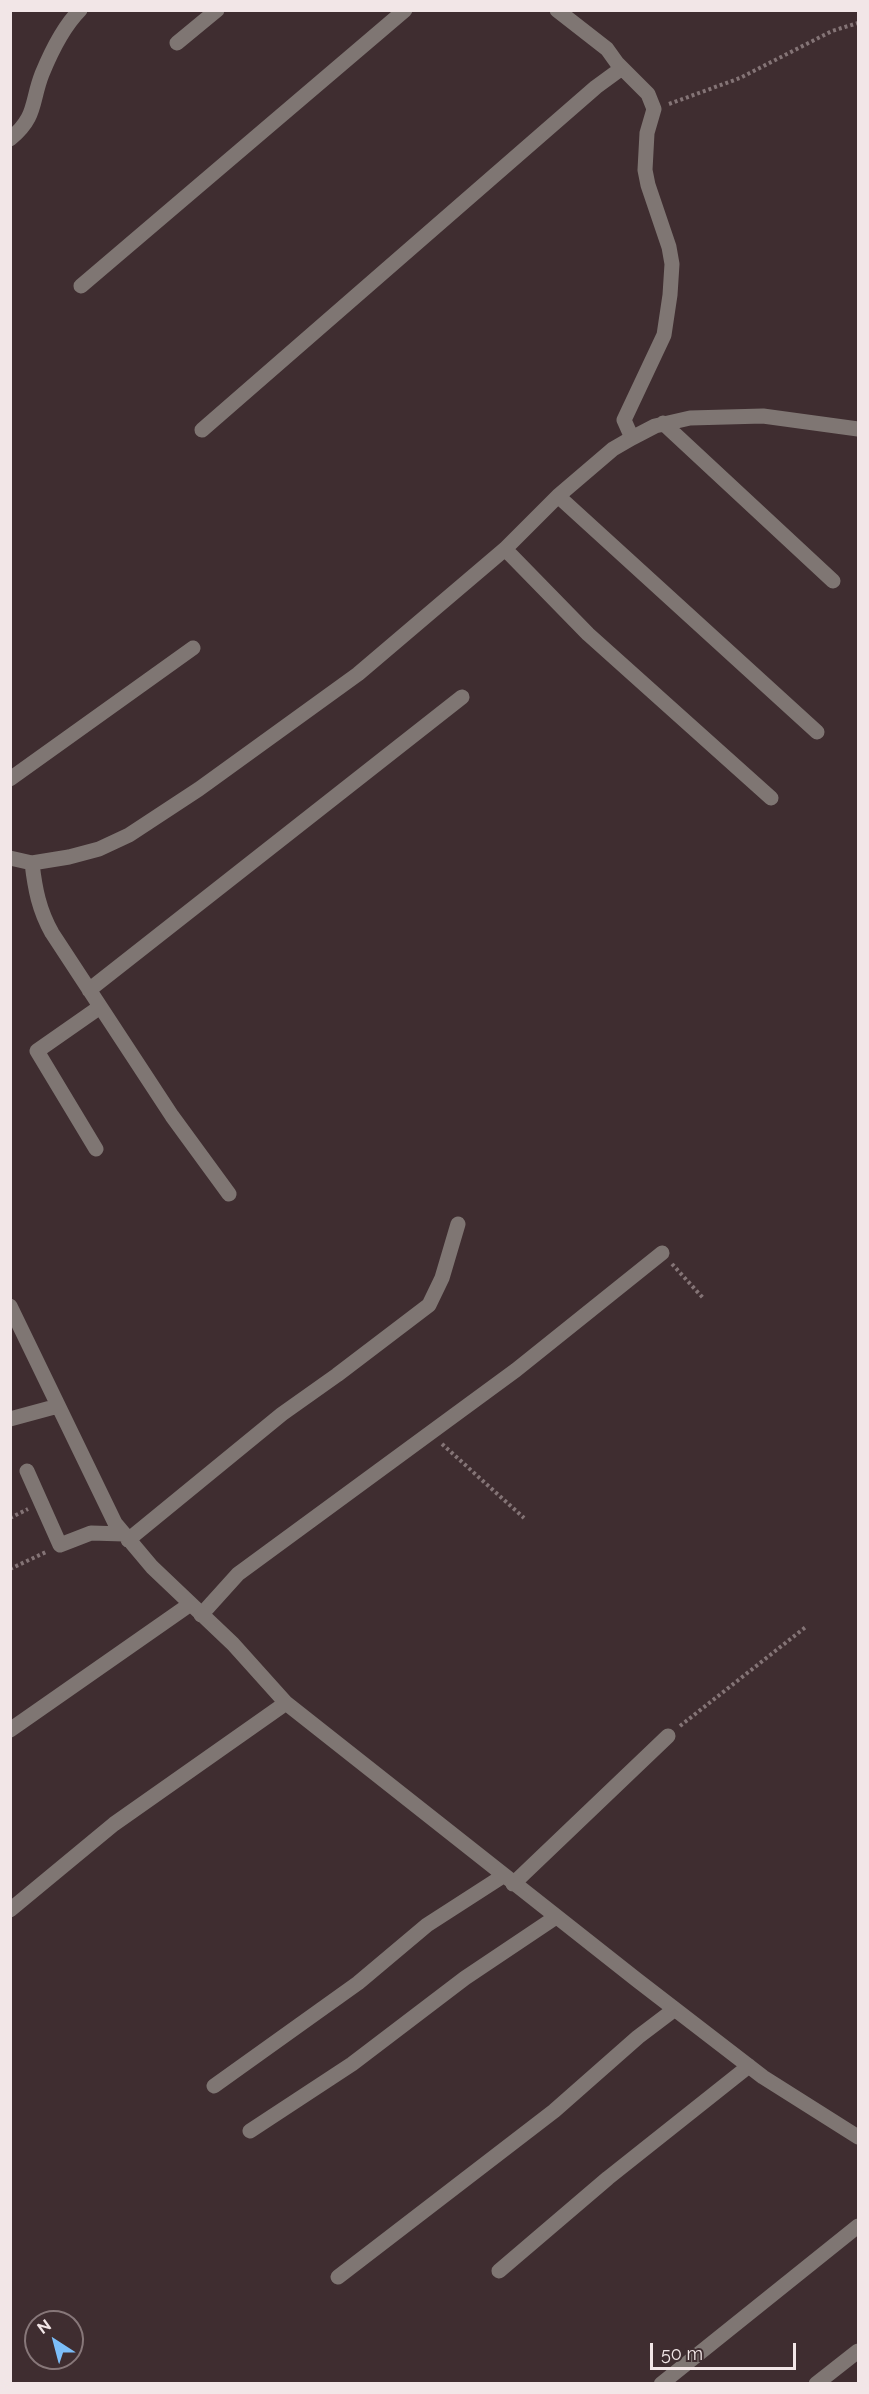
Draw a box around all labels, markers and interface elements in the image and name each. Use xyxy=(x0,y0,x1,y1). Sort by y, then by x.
north arrow xyxy=(24,2310,84,2370)
text: N xyxy=(34,2315,55,2338)
scale bar xyxy=(653,2331,798,2369)
text: 50 m xyxy=(661,2343,703,2364)

